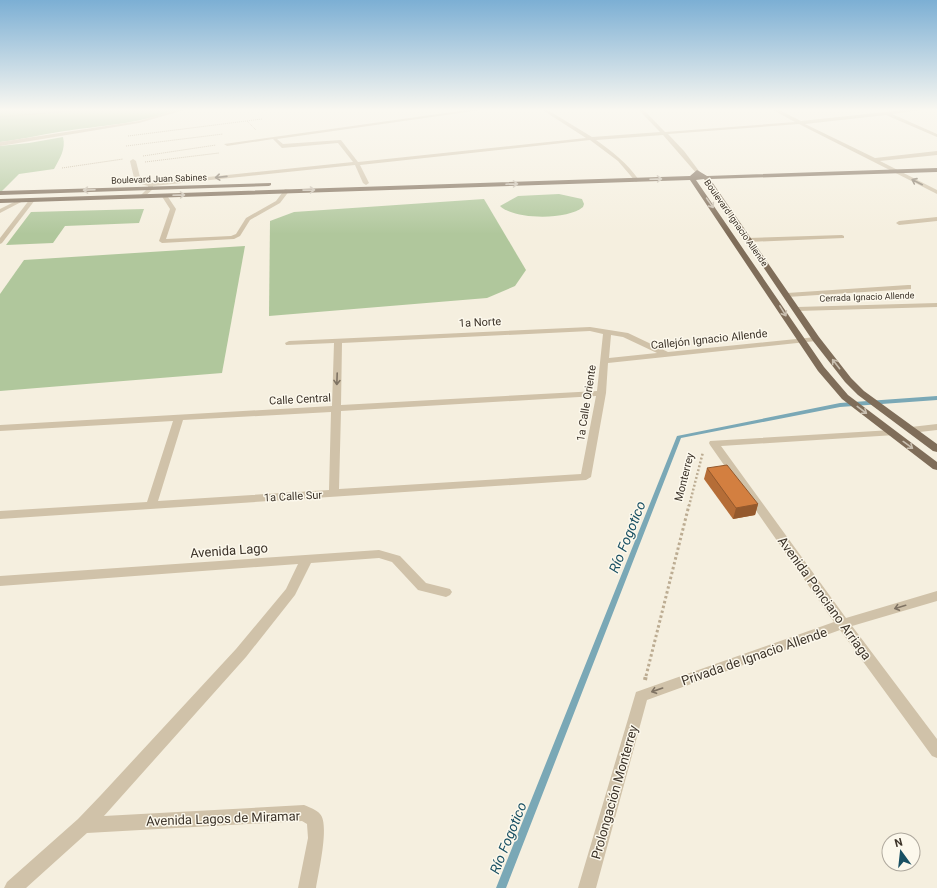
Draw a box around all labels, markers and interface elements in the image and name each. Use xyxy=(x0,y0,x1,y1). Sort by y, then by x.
street label: Boulevard Juan Sabines xyxy=(111,172,207,186)
one-way arrow xyxy=(215,173,228,181)
one-way arrow xyxy=(649,175,662,183)
street label: Boulevard Ignacio Allende xyxy=(702,178,770,268)
one-way arrow xyxy=(911,178,923,185)
one-way arrow xyxy=(505,180,518,188)
one-way arrow xyxy=(83,186,96,194)
one-way arrow xyxy=(302,187,315,194)
one-way arrow xyxy=(172,191,185,199)
one-way arrow xyxy=(706,198,714,209)
street label: Cerrada Ignacio Allende xyxy=(819,290,915,304)
one-way arrow xyxy=(779,305,787,316)
street label: 1a Norte xyxy=(458,315,502,330)
street label: Callejón Ignacio Allende xyxy=(650,327,768,352)
one-way arrow xyxy=(831,358,840,369)
street label: 1a Calle Oriente xyxy=(574,364,599,442)
one-way arrow xyxy=(333,372,341,385)
street label: Calle Central xyxy=(269,391,331,408)
one-way arrow xyxy=(857,406,868,414)
one-way arrow xyxy=(902,441,913,449)
street label: Monterrey xyxy=(672,451,697,503)
street label: 1a Calle Sur xyxy=(264,488,323,505)
water label: Río Fogotico xyxy=(605,499,649,575)
street label: Avenida Ponciano Arriaga xyxy=(775,534,874,663)
street label: Avenida Lago xyxy=(190,540,268,561)
one-way arrow xyxy=(893,604,906,611)
street label: Privada de Ignacio Allende xyxy=(679,624,829,688)
one-way arrow xyxy=(652,686,664,694)
street label: Prolongación Monterrey xyxy=(588,723,641,861)
water label: Río Fogotico xyxy=(486,800,530,876)
street label: Avenida Lagos de Miramar xyxy=(146,808,301,829)
north arrow xyxy=(881,832,921,872)
text: N xyxy=(893,835,904,850)

